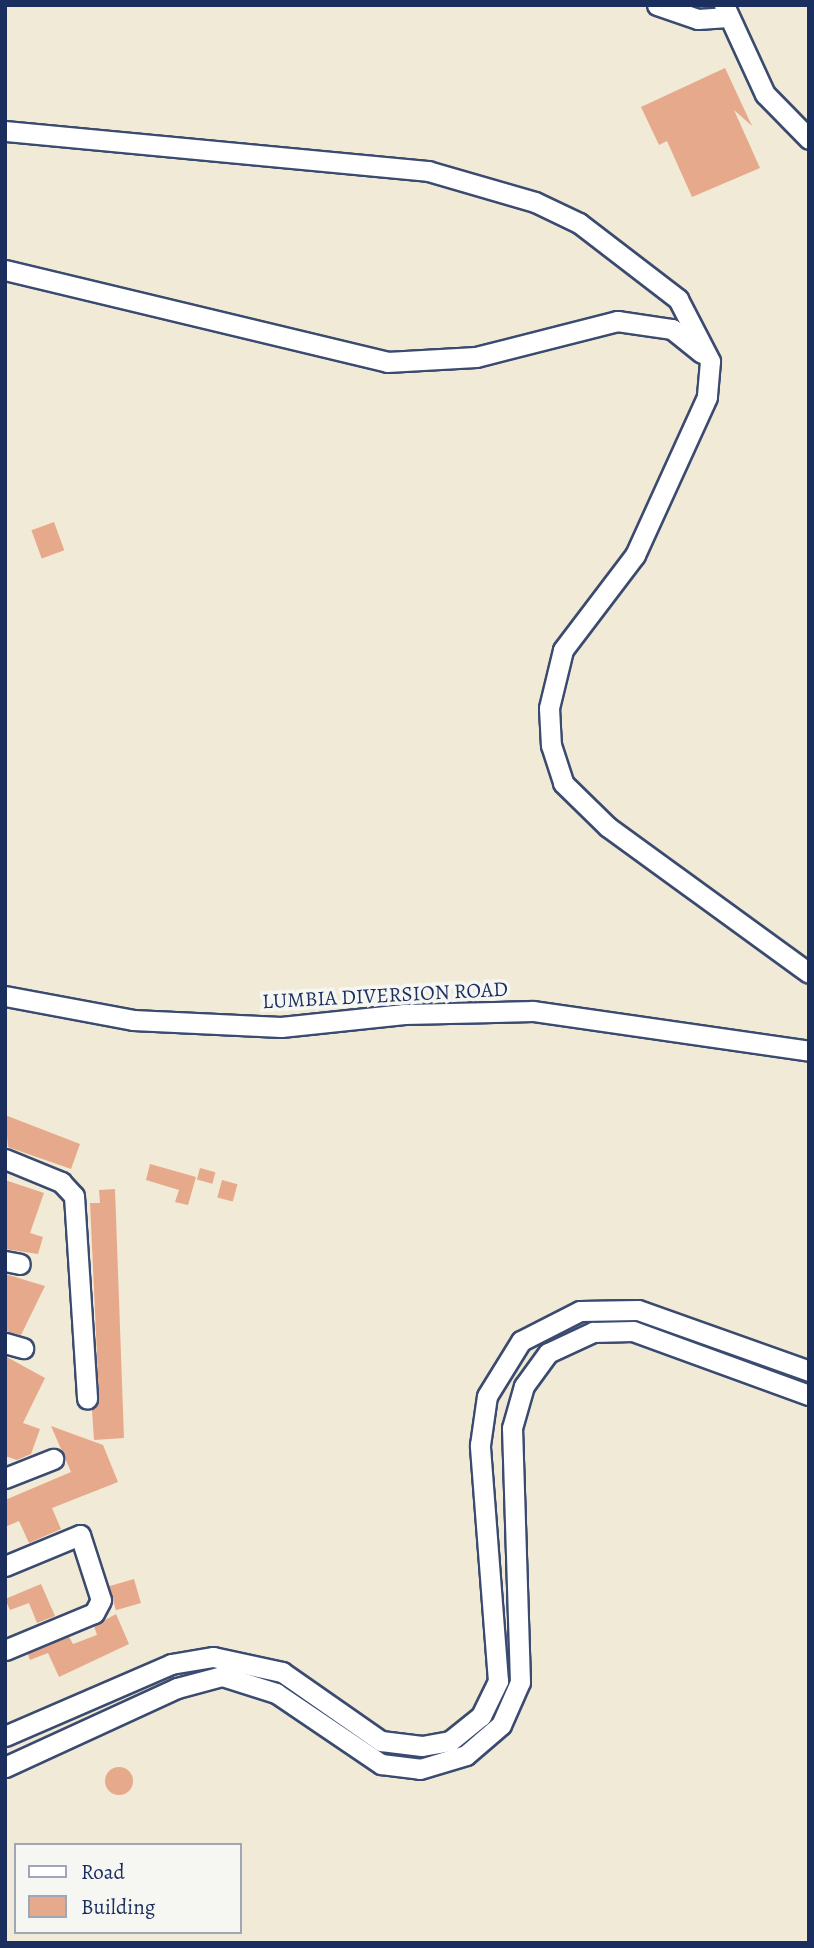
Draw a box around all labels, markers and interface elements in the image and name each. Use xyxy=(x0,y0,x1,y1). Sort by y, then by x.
street label: LUMBIA DIVERSION ROAD xyxy=(262,976,508,1014)
legend xyxy=(14,1843,242,1934)
text: Road xyxy=(81,1858,125,1886)
text: Building xyxy=(81,1893,155,1921)

